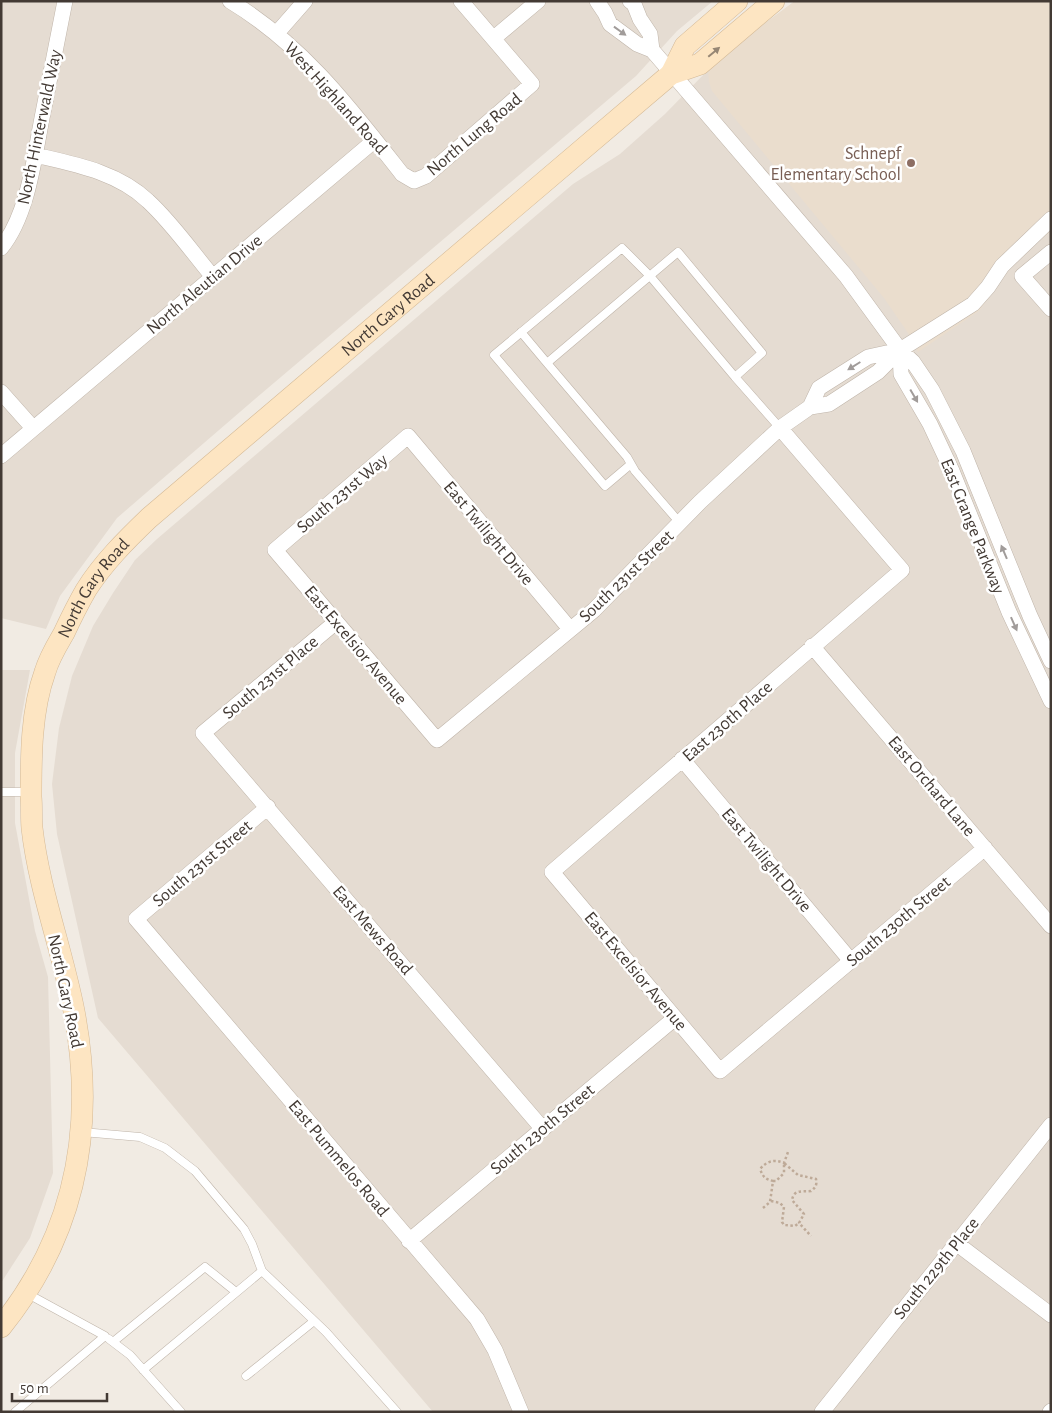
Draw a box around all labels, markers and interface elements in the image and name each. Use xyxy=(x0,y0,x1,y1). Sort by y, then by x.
one-way arrow xyxy=(613,26,627,36)
street label: West Highland Road xyxy=(280,39,390,158)
one-way arrow xyxy=(708,47,721,58)
street label: North Hinterwald Way xyxy=(15,48,65,206)
street label: North Lung Road xyxy=(424,90,526,180)
place label: Schnepf Elementary School xyxy=(771,145,903,184)
marker: Schnepf Elementary School xyxy=(905,157,917,169)
street label: North Aleutian Drive xyxy=(143,231,266,338)
street label: North Gary Road xyxy=(339,271,438,360)
one-way arrow xyxy=(848,362,861,371)
one-way arrow xyxy=(909,389,918,402)
street label: South 231st Way xyxy=(294,451,392,537)
street label: East Grange Parkway xyxy=(937,456,1008,597)
street label: East Twilight Drive xyxy=(440,478,537,589)
street label: South 231st Street xyxy=(576,527,678,626)
street label: North Gary Road xyxy=(55,535,133,641)
one-way arrow xyxy=(1000,545,1008,559)
street label: East Excelsior Avenue xyxy=(301,583,410,708)
one-way arrow xyxy=(1011,617,1019,631)
street label: South 231st Place xyxy=(219,633,322,723)
street label: East 230th Place xyxy=(679,678,776,765)
street label: East Orchard Lane xyxy=(884,733,978,840)
street label: East Twilight Drive xyxy=(718,805,815,916)
street label: South 231st Street xyxy=(149,817,256,910)
street label: South 230th Street xyxy=(843,873,954,970)
street label: East Mews Road xyxy=(329,883,416,979)
street label: East Excelsior Avenue xyxy=(581,909,690,1034)
street label: North Gary Road xyxy=(44,933,86,1050)
street label: South 230th Street xyxy=(487,1081,598,1178)
street label: East Pummelos Road xyxy=(284,1097,392,1220)
street label: South 229th Place xyxy=(891,1215,983,1323)
scale bar xyxy=(12,1370,108,1402)
text: 50 m xyxy=(20,1381,49,1396)

